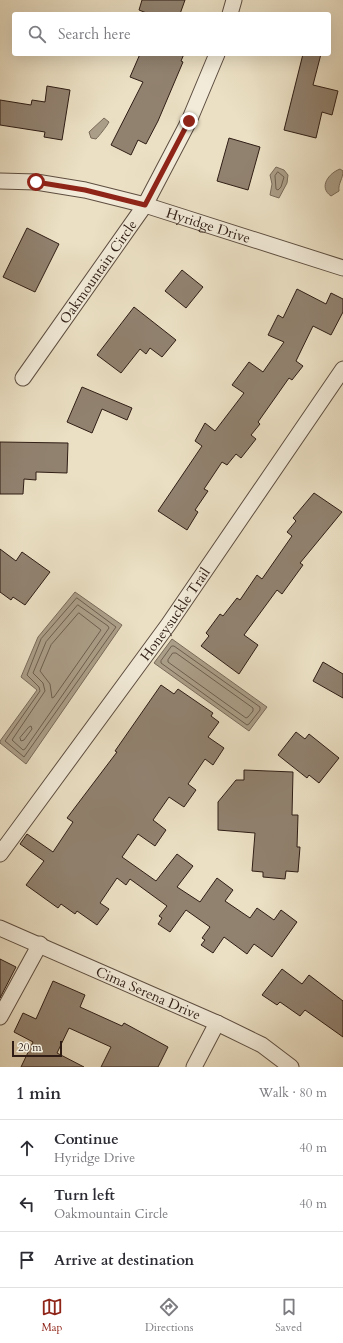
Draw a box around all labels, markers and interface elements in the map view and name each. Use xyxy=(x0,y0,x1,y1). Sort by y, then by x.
search box xyxy=(12,12,331,56)
icon: search xyxy=(26,23,48,45)
text: Search here xyxy=(58,24,131,44)
route end xyxy=(180,112,198,130)
route start xyxy=(27,173,45,191)
street label: Hyridge Drive xyxy=(164,203,253,247)
street label: Oakmountain Circle xyxy=(55,216,141,327)
street label: Honeysuckle Trail xyxy=(136,563,214,664)
street label: Cima Serena Drive xyxy=(93,962,204,1024)
scale bar xyxy=(12,1039,62,1058)
text: 20 m xyxy=(18,1040,42,1055)
text: 1 min xyxy=(16,1082,61,1105)
text: Walk · 80 m xyxy=(259,1084,327,1102)
text: Continue xyxy=(54,1129,119,1149)
icon: ahead xyxy=(16,1137,38,1159)
text: 40 m xyxy=(299,1139,327,1157)
text: Hyridge Drive xyxy=(54,1149,135,1167)
text: Turn left xyxy=(54,1185,115,1205)
icon: left xyxy=(16,1193,38,1215)
text: 40 m xyxy=(299,1195,327,1213)
text: Oakmountain Circle xyxy=(54,1205,168,1223)
icon: arrive xyxy=(16,1249,38,1271)
text: Arrive at destination xyxy=(54,1250,194,1270)
tab: Map xyxy=(41,1296,63,1335)
tab: Directions xyxy=(145,1296,193,1335)
tab: Saved xyxy=(275,1296,302,1335)

